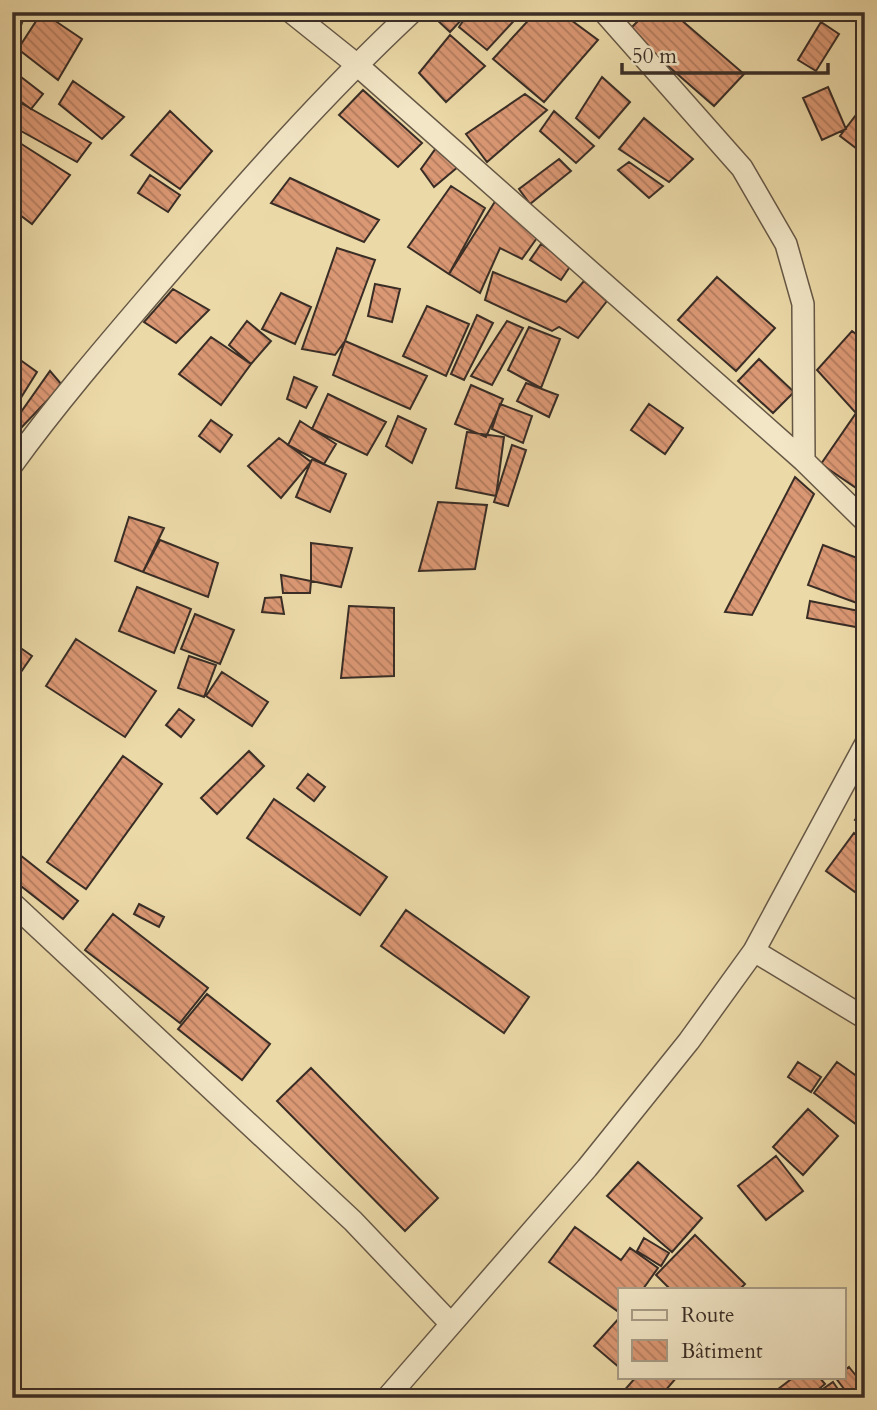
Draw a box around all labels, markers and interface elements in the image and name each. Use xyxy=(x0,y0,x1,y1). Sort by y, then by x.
scale bar xyxy=(622,32,828,76)
text: 50 m xyxy=(632,42,677,71)
legend xyxy=(618,1288,846,1378)
text: Route xyxy=(681,1301,735,1330)
text: Bâtiment xyxy=(681,1337,763,1366)

